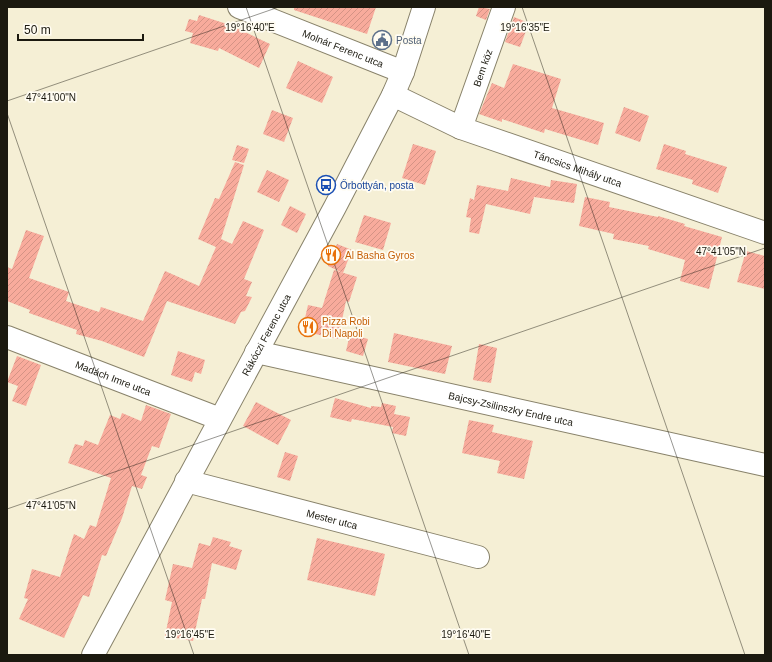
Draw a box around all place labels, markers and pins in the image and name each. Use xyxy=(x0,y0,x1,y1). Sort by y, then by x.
public building icon: Posta xyxy=(371,29,393,51)
place label: Posta xyxy=(396,35,422,46)
bus stop icon: Őrbottyán, posta xyxy=(315,174,337,196)
place label: Őrbottyán, posta xyxy=(340,178,414,191)
restaurant icon: Al Basha Gyros xyxy=(320,244,342,266)
place label: Al Basha Gyros xyxy=(345,250,414,261)
restaurant icon: Pizza Robi Di Napoli xyxy=(297,316,319,338)
place label: Pizza Robi Di Napoli xyxy=(322,316,370,339)

